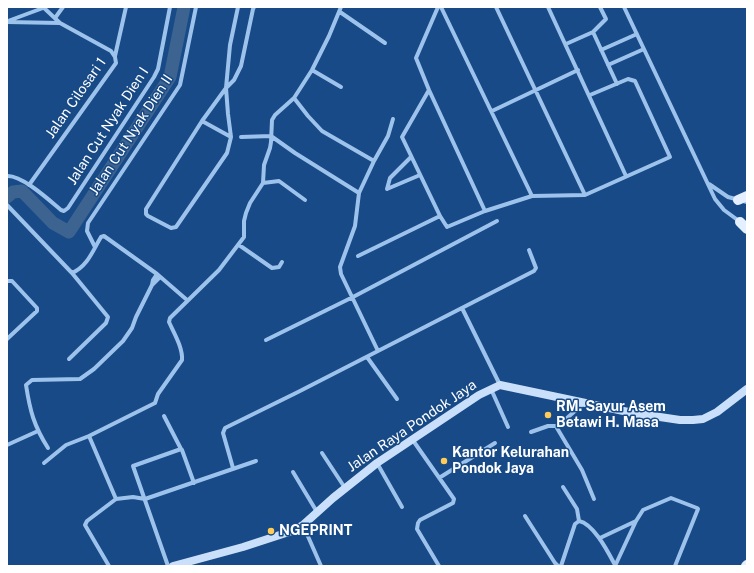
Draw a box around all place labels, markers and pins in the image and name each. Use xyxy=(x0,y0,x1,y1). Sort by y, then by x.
place label: RM. Sayur Asem Betawi H. Masa xyxy=(556,399,666,432)
marker: RM. Sayur Asem Betawi H. Masa xyxy=(543,410,553,420)
place label: Kantor Kelurahan Pondok Jaya xyxy=(452,445,569,478)
marker: Kantor Kelurahan Pondok Jaya xyxy=(439,456,449,466)
place label: NGEPRINT xyxy=(279,523,352,539)
marker: NGEPRINT xyxy=(266,526,276,536)

